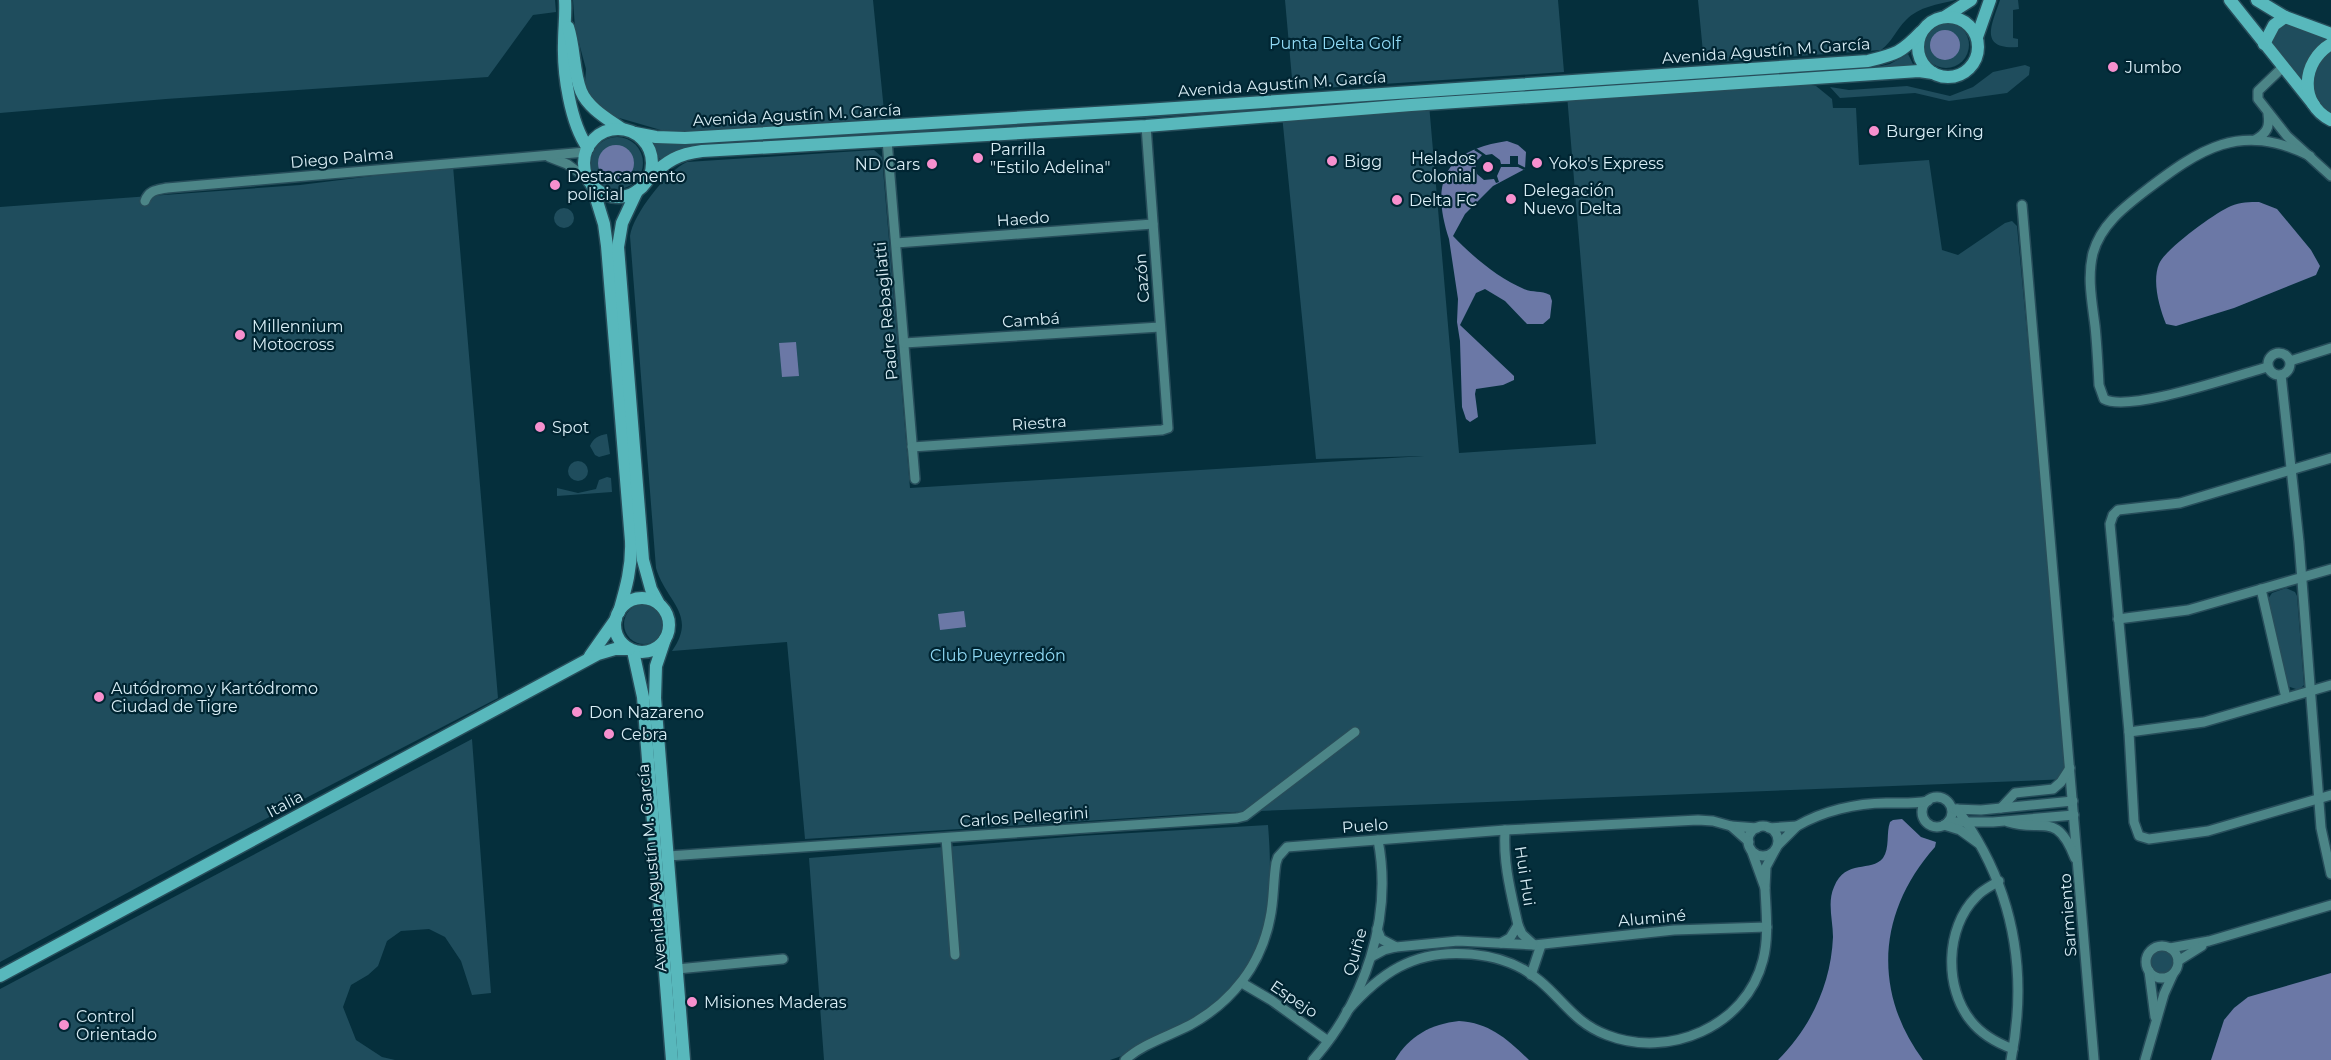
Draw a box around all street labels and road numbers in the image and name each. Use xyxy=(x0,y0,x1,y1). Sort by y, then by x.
street label: Avenida Agustín M. García xyxy=(1661,34,1871,68)
street label: Avenida Agustín M. García xyxy=(1177,67,1387,101)
street label: Avenida Agustín M. García xyxy=(692,100,902,130)
street label: Diego Palma xyxy=(289,144,395,172)
street label: Haedo xyxy=(996,208,1050,230)
street label: Padre Rebagliatti xyxy=(870,241,902,381)
street label: Cazón xyxy=(1131,253,1153,303)
street label: Cambá xyxy=(1001,309,1061,331)
street label: Riestra xyxy=(1011,412,1067,434)
street label: Avenida Agustín M. García xyxy=(633,763,671,973)
street label: Italia xyxy=(264,787,306,821)
street label: Carlos Pellegrini xyxy=(959,803,1089,831)
street label: Puelo xyxy=(1341,815,1389,837)
street label: Hui Hui xyxy=(1511,845,1539,907)
street label: Sarmiento xyxy=(2056,873,2080,957)
street label: Aluminé xyxy=(1617,906,1687,930)
street label: Quiñe xyxy=(1339,926,1371,978)
street label: Espejo xyxy=(1267,976,1321,1022)

